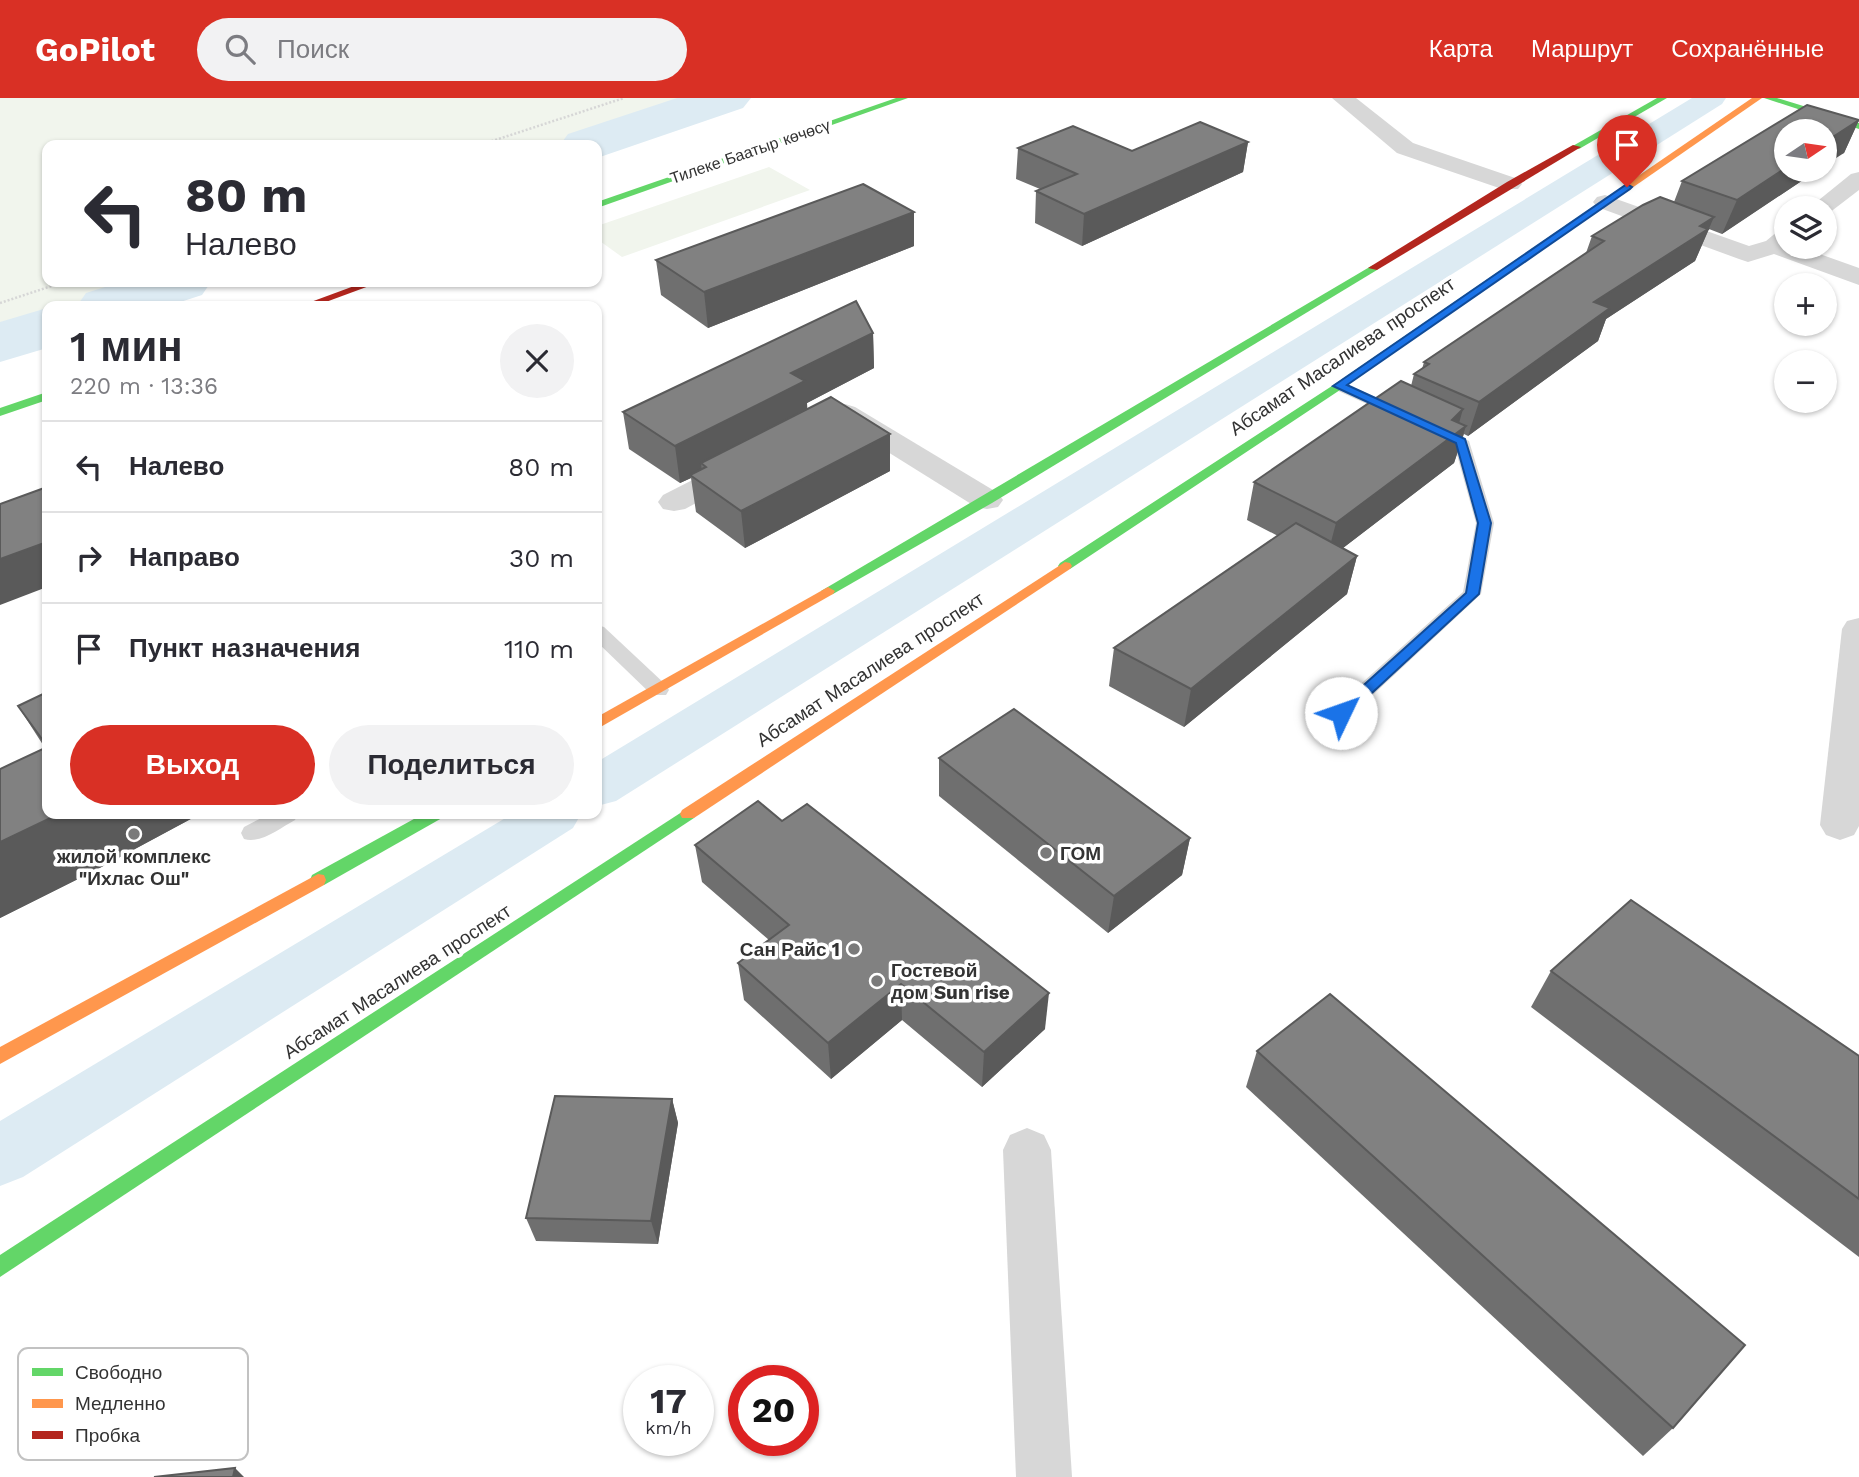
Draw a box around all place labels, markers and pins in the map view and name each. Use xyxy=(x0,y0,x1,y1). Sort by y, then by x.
pin xyxy=(1597,115,1657,187)
marker: жилой комплекс "Ихлас Ош" xyxy=(126,826,142,842)
place label: ГОМ xyxy=(1060,842,1101,865)
place label: жилой комплекс "Ихлас Ош" xyxy=(56,845,211,890)
marker: ГОМ xyxy=(1038,845,1054,861)
place label: Сан Райс 1 xyxy=(740,938,840,961)
marker: Сан Райс 1 xyxy=(846,941,862,957)
place label: Гостевой дом Sun rise xyxy=(891,959,1010,1004)
marker: Гостевой дом Sun rise xyxy=(869,973,885,989)

